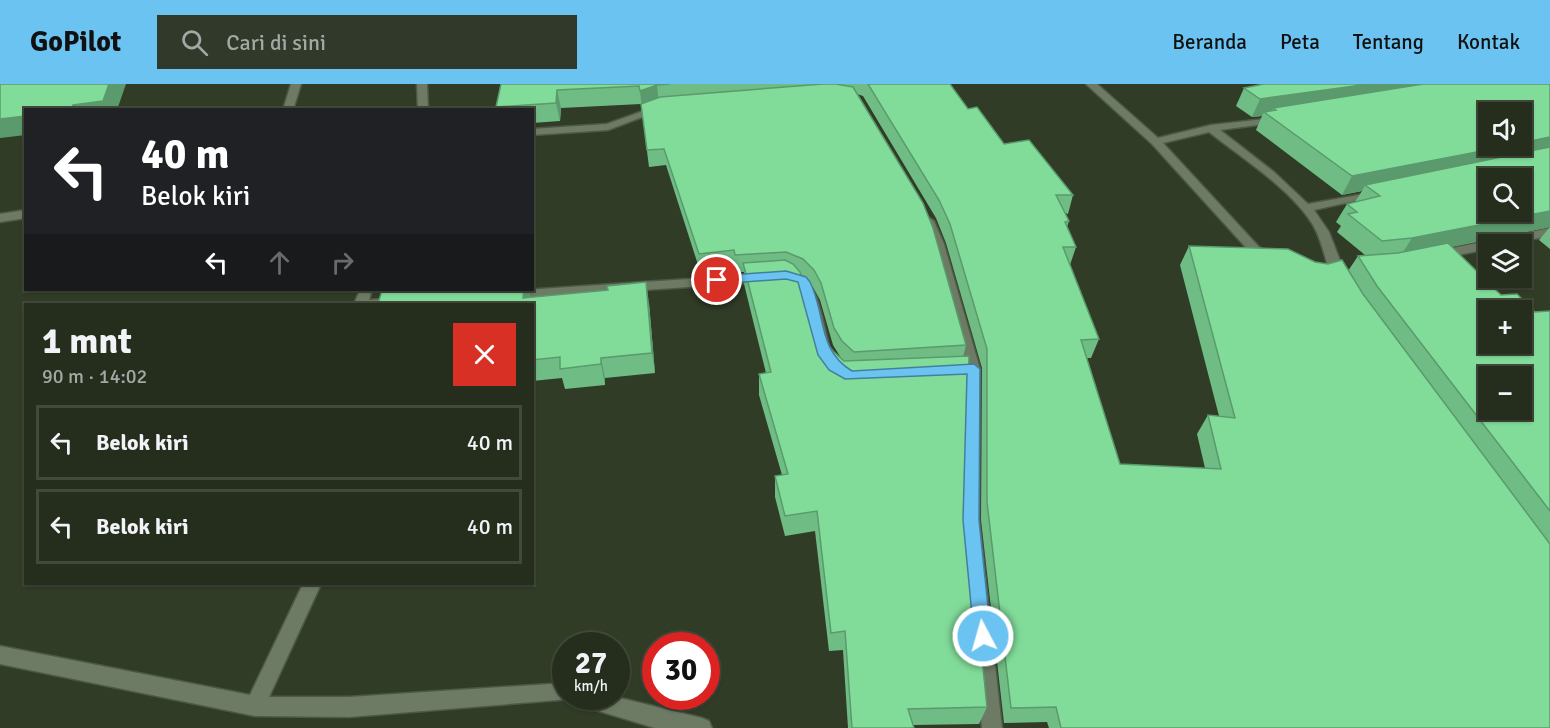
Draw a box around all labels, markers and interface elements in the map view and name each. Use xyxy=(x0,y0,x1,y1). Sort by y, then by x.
search box xyxy=(157,15,577,69)
text: GoPilot xyxy=(30,25,121,59)
icon: search xyxy=(178,26,211,59)
text: Cari di sini xyxy=(226,29,326,56)
text: Beranda xyxy=(1172,29,1247,55)
text: Peta xyxy=(1280,29,1320,55)
text: Tentang xyxy=(1353,29,1424,55)
text: Kontak xyxy=(1457,29,1520,55)
map controls xyxy=(1478,102,1532,420)
button: sound xyxy=(1478,102,1532,156)
text: 40 m xyxy=(141,129,230,180)
icon: left xyxy=(42,132,120,210)
button: search xyxy=(1478,168,1532,222)
text: Belok kiri xyxy=(141,180,250,213)
button: layers xyxy=(1478,234,1532,288)
icon: left xyxy=(200,246,233,279)
icon: ahead xyxy=(263,246,296,279)
icon: right xyxy=(326,246,359,279)
pin xyxy=(691,254,742,305)
icon: arrive xyxy=(700,263,733,296)
button: + xyxy=(1478,300,1532,354)
text: 1 mnt xyxy=(42,319,132,364)
button: close xyxy=(453,323,516,386)
text: 90 m · 14:02 xyxy=(42,364,147,389)
button: − xyxy=(1478,366,1532,420)
icon: left xyxy=(45,426,78,459)
text: Belok kiri xyxy=(96,429,189,456)
text: 40 m xyxy=(467,429,513,456)
icon: left xyxy=(45,510,78,543)
text: Belok kiri xyxy=(96,513,189,540)
text: 40 m xyxy=(467,513,513,540)
position arrow xyxy=(951,604,1015,668)
speed limit sign: 30 xyxy=(642,632,720,710)
text: 27 xyxy=(575,645,607,682)
text: km/h xyxy=(574,677,608,695)

